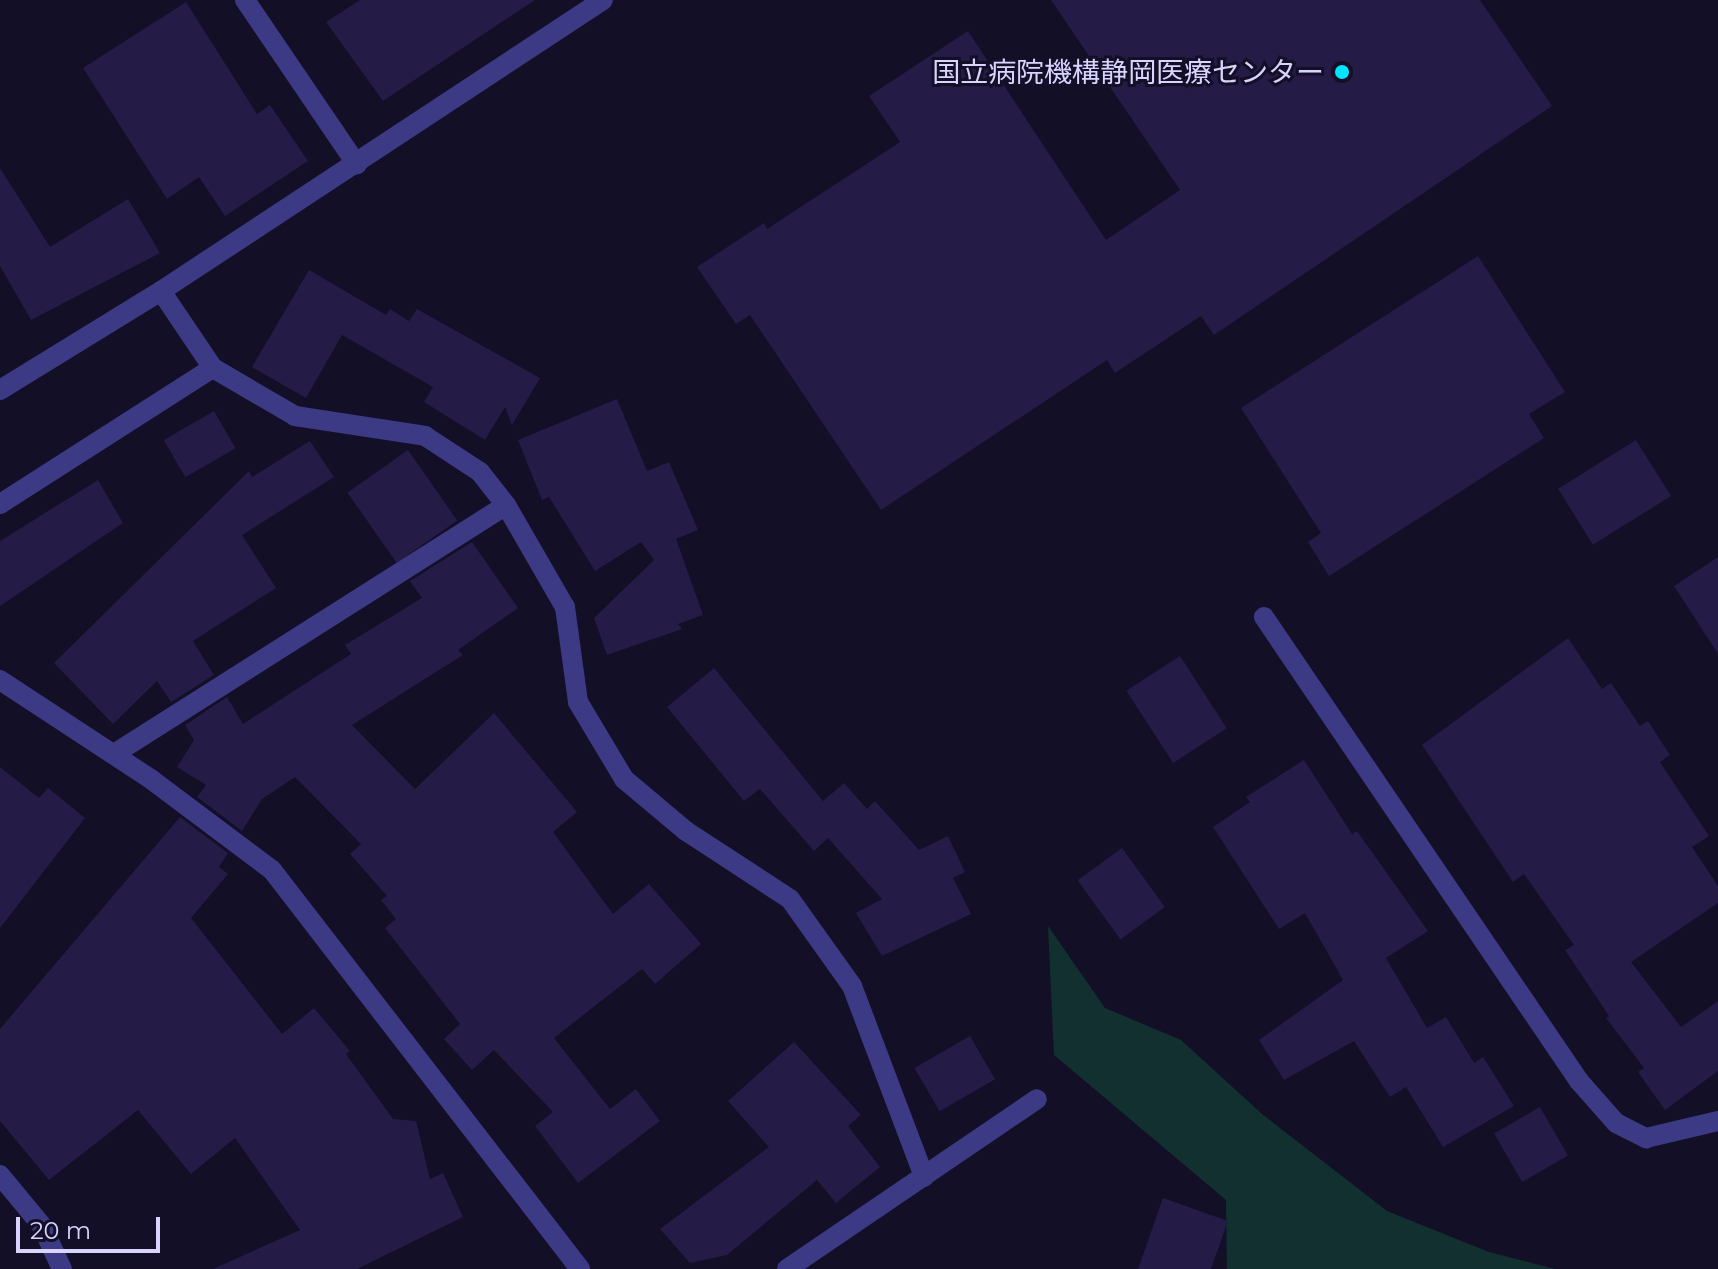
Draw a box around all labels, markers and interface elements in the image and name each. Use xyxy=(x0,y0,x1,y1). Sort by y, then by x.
place label: 国立病院機構静岡医療センター xyxy=(932,55,1324,89)
marker: 国立病院機構静岡医療センター xyxy=(1331,61,1353,83)
scale bar xyxy=(20,1201,164,1251)
text: 20 m xyxy=(30,1216,91,1245)

